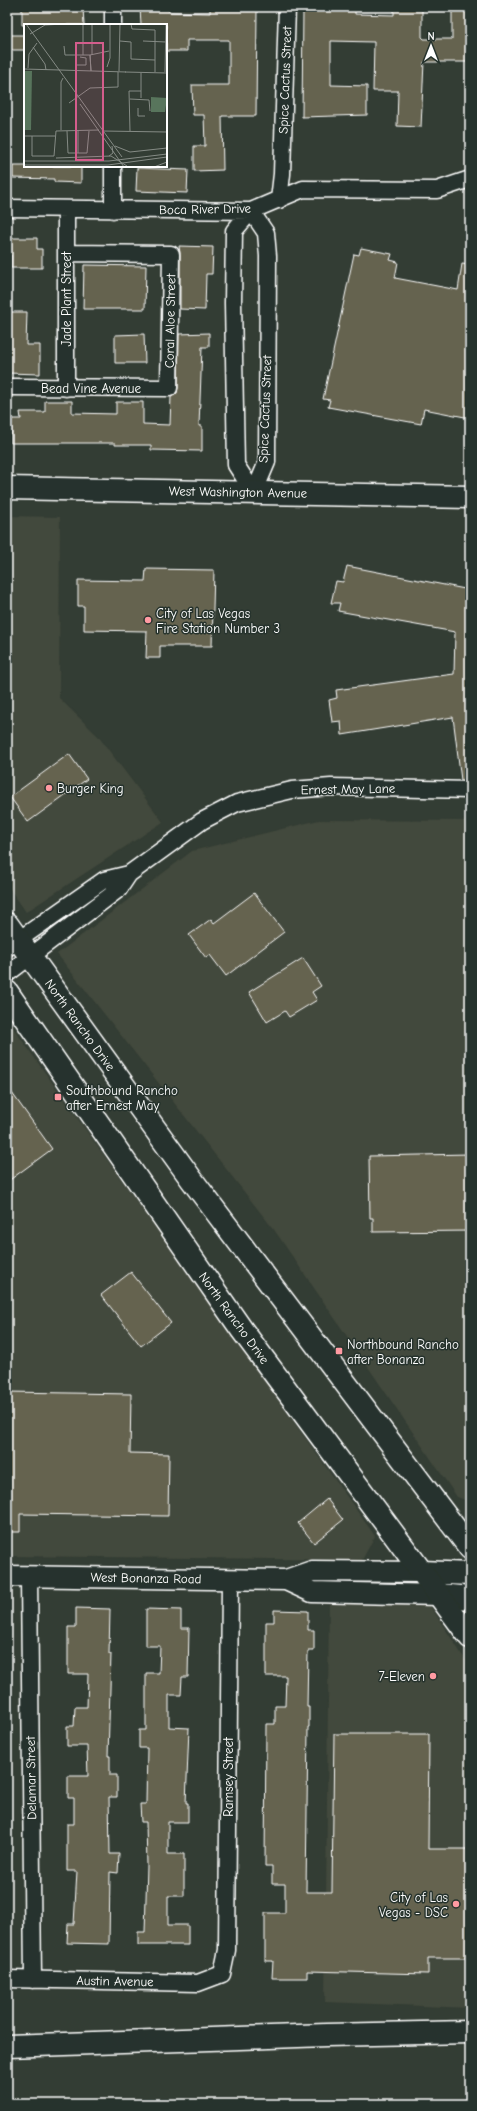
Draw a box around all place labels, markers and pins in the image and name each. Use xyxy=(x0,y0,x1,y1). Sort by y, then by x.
place label: City of Las Vegas Fire Station Number 3 xyxy=(156,606,280,636)
marker: City of Las Vegas Fire Station Number 3 xyxy=(143,615,153,625)
place label: Burger King xyxy=(57,781,124,796)
marker: Burger King xyxy=(44,783,54,793)
place label: Southbound Rancho after Ernest May xyxy=(66,1083,178,1113)
marker: Southbound Rancho after Ernest May xyxy=(53,1092,63,1102)
place label: Northbound Rancho after Bonanza xyxy=(347,1337,459,1367)
marker: Northbound Rancho after Bonanza xyxy=(334,1346,344,1356)
place label: 7-Eleven xyxy=(379,1669,425,1684)
marker: 7-Eleven xyxy=(428,1671,438,1681)
place label: City of Las Vegas - DSC xyxy=(379,1890,448,1920)
marker: City of Las Vegas - DSC xyxy=(451,1899,461,1909)

